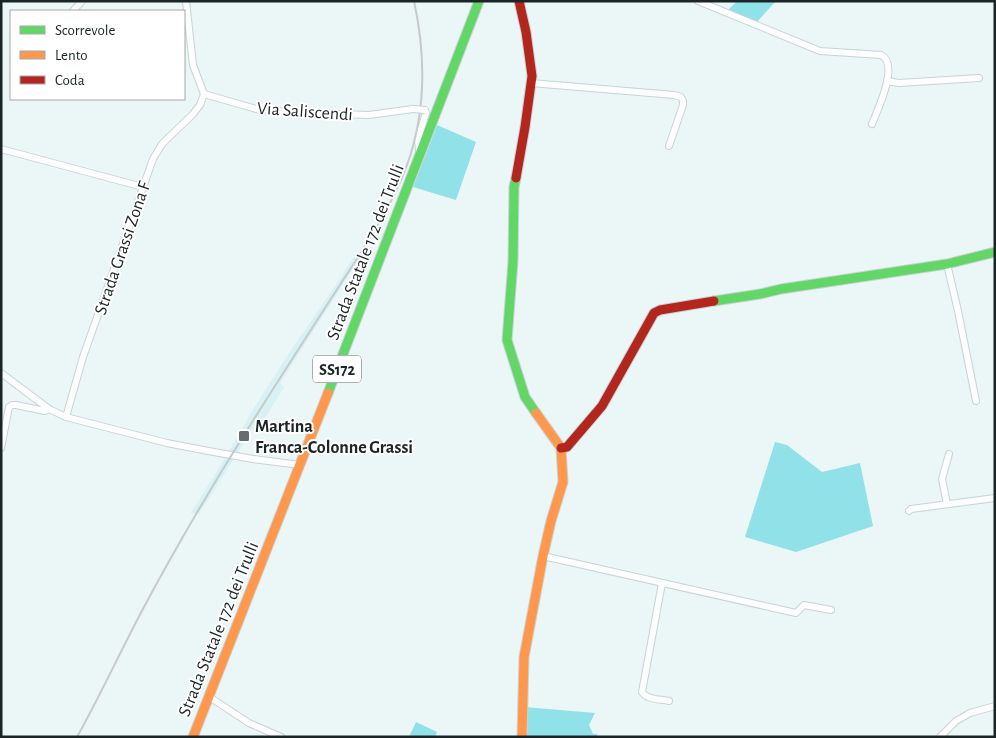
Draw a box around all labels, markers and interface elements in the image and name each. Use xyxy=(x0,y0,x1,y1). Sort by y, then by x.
legend xyxy=(10,10,185,100)
text: Scorrevole xyxy=(55,23,116,38)
text: Lento xyxy=(55,48,88,63)
text: Coda xyxy=(55,73,85,88)
street label: Via Saliscendi xyxy=(256,100,353,124)
street label: Strada Statale 172 dei Trulli xyxy=(324,162,408,343)
street label: Strada Grassi Zona F xyxy=(92,179,154,317)
road number: SS172 xyxy=(313,356,361,382)
place label: Martina Franca-Colonne Grassi xyxy=(255,418,413,457)
marker: Martina Franca-Colonne Grassi xyxy=(237,429,251,443)
street label: Strada Statale 172 dei Trulli xyxy=(176,539,262,719)

